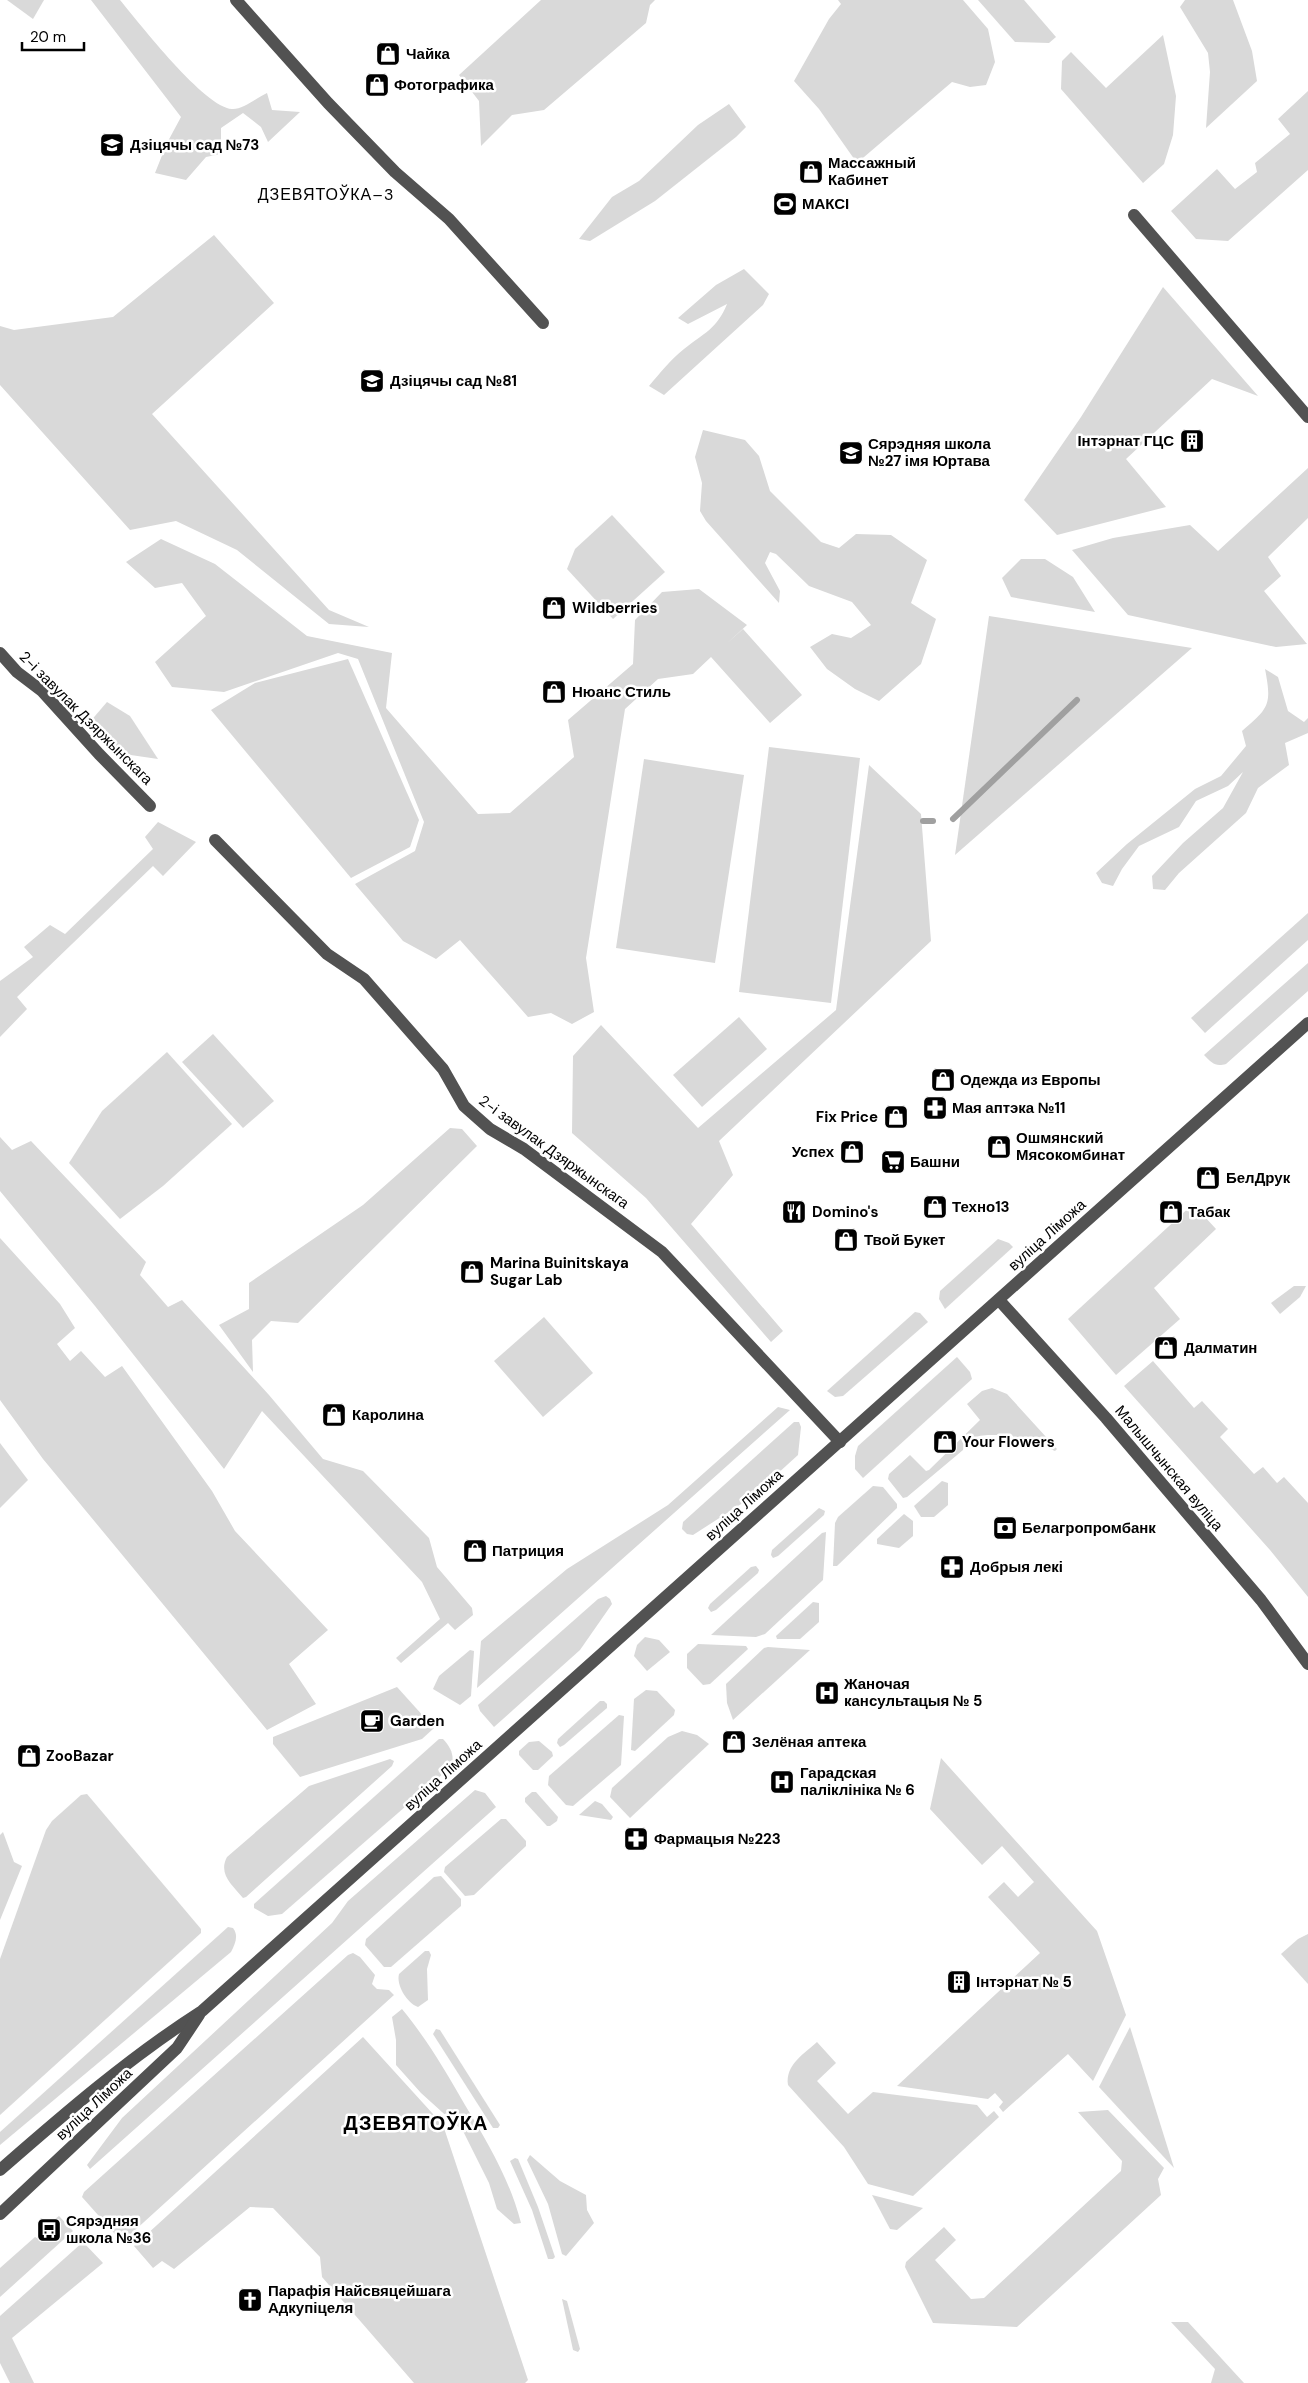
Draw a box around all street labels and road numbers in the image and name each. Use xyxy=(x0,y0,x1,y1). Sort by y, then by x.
street label: 2-і завулак Дзяржынскага xyxy=(15,647,158,790)
street label: 2-і завулак Дзяржынскага xyxy=(475,1091,634,1214)
street label: вуліца Ліможа xyxy=(1004,1194,1091,1275)
street label: Малышчынская вуліца xyxy=(1111,1401,1228,1535)
street label: вуліца Ліможа xyxy=(701,1464,788,1545)
street label: вуліца Ліможа xyxy=(400,1734,487,1815)
street label: вуліца Ліможа xyxy=(51,2063,137,2145)

